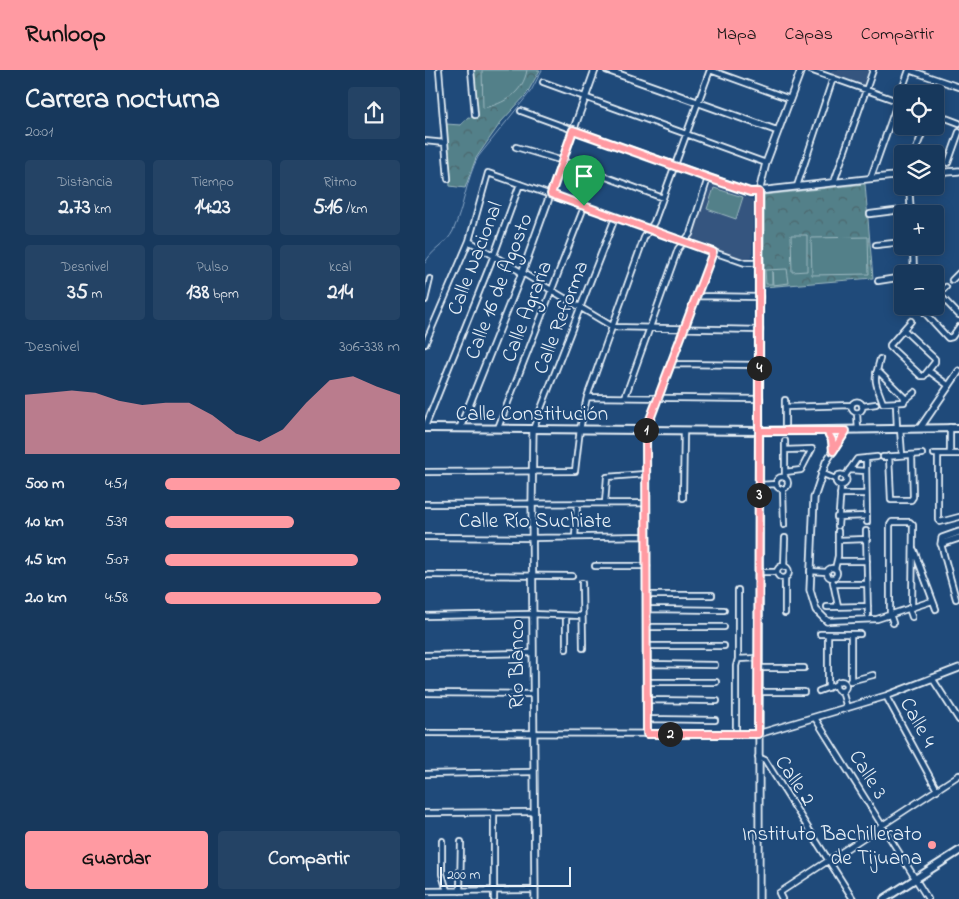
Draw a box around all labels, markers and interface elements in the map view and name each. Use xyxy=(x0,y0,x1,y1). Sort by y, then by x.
text: Runloop xyxy=(25,18,106,53)
text: Mapa xyxy=(716,22,757,48)
text: Capas xyxy=(785,22,833,48)
text: Compartir xyxy=(861,22,934,48)
text: Carrera nocturna xyxy=(25,80,220,121)
map controls xyxy=(894,85,944,315)
button: locate xyxy=(894,85,944,135)
button: share xyxy=(348,87,400,139)
text: 20:01 xyxy=(25,120,53,144)
button: layers xyxy=(894,145,944,195)
pin xyxy=(563,155,605,206)
icon: arrive xyxy=(570,162,598,190)
text: Distancia xyxy=(57,172,113,193)
text: Tiempo xyxy=(191,172,234,193)
text: Ritmo xyxy=(324,172,357,193)
text: 2.73 xyxy=(59,193,91,223)
text: 14:23 xyxy=(194,193,231,223)
text: 5:16 xyxy=(313,193,343,223)
street label: Calle Nacional xyxy=(440,198,511,320)
text: km xyxy=(91,199,111,220)
text: /km xyxy=(343,199,367,220)
button: + xyxy=(894,205,944,255)
street label: Calle 16 de Agosto xyxy=(458,209,543,365)
text: Desnivel xyxy=(61,257,109,278)
text: Pulso xyxy=(196,257,228,278)
text: kcal xyxy=(329,257,351,278)
street label: Calle Agraria xyxy=(495,257,563,368)
street label: Calle Reforma xyxy=(527,257,597,379)
button: − xyxy=(894,265,944,315)
text: 35 xyxy=(67,278,88,308)
text: 138 xyxy=(186,278,209,308)
text: 214 xyxy=(327,278,353,308)
text: m xyxy=(88,284,102,305)
text: bpm xyxy=(209,284,239,305)
text: Desnivel xyxy=(25,335,79,359)
text: 306–338 m xyxy=(339,335,400,359)
pin: 4 xyxy=(747,356,771,380)
text: 4 xyxy=(757,358,762,379)
street label: Calle Constitución xyxy=(456,400,608,430)
pin: 1 xyxy=(633,418,659,442)
text: 1 xyxy=(644,420,649,441)
text: 500 m xyxy=(25,472,64,496)
text: 4:51 xyxy=(105,472,127,496)
pin: 3 xyxy=(747,482,771,508)
text: 3 xyxy=(757,485,762,506)
street label: Calle Río Suchiate xyxy=(459,507,612,537)
text: 1.0 km xyxy=(25,510,64,534)
text: 5:39 xyxy=(105,510,127,534)
text: 1.5 km xyxy=(25,548,66,572)
text: 5:07 xyxy=(105,548,129,572)
text: 2.0 km xyxy=(25,586,67,610)
text: 4:58 xyxy=(105,586,128,610)
street label: Río Blanco xyxy=(503,619,533,709)
street label: Calle 4 xyxy=(891,692,943,754)
pin: 2 xyxy=(657,722,683,746)
text: 2 xyxy=(667,724,674,745)
street label: Calle 3 xyxy=(840,745,894,806)
street label: Calle 2 xyxy=(767,750,822,812)
place label: Instituto Bachillerato de Tijuana xyxy=(742,820,922,874)
button: Guardar xyxy=(25,831,208,889)
button: Compartir xyxy=(218,831,400,889)
marker: Instituto Bachillerato de Tijuana xyxy=(926,839,938,851)
scale bar xyxy=(440,864,571,887)
text: 200 m xyxy=(447,865,480,886)

